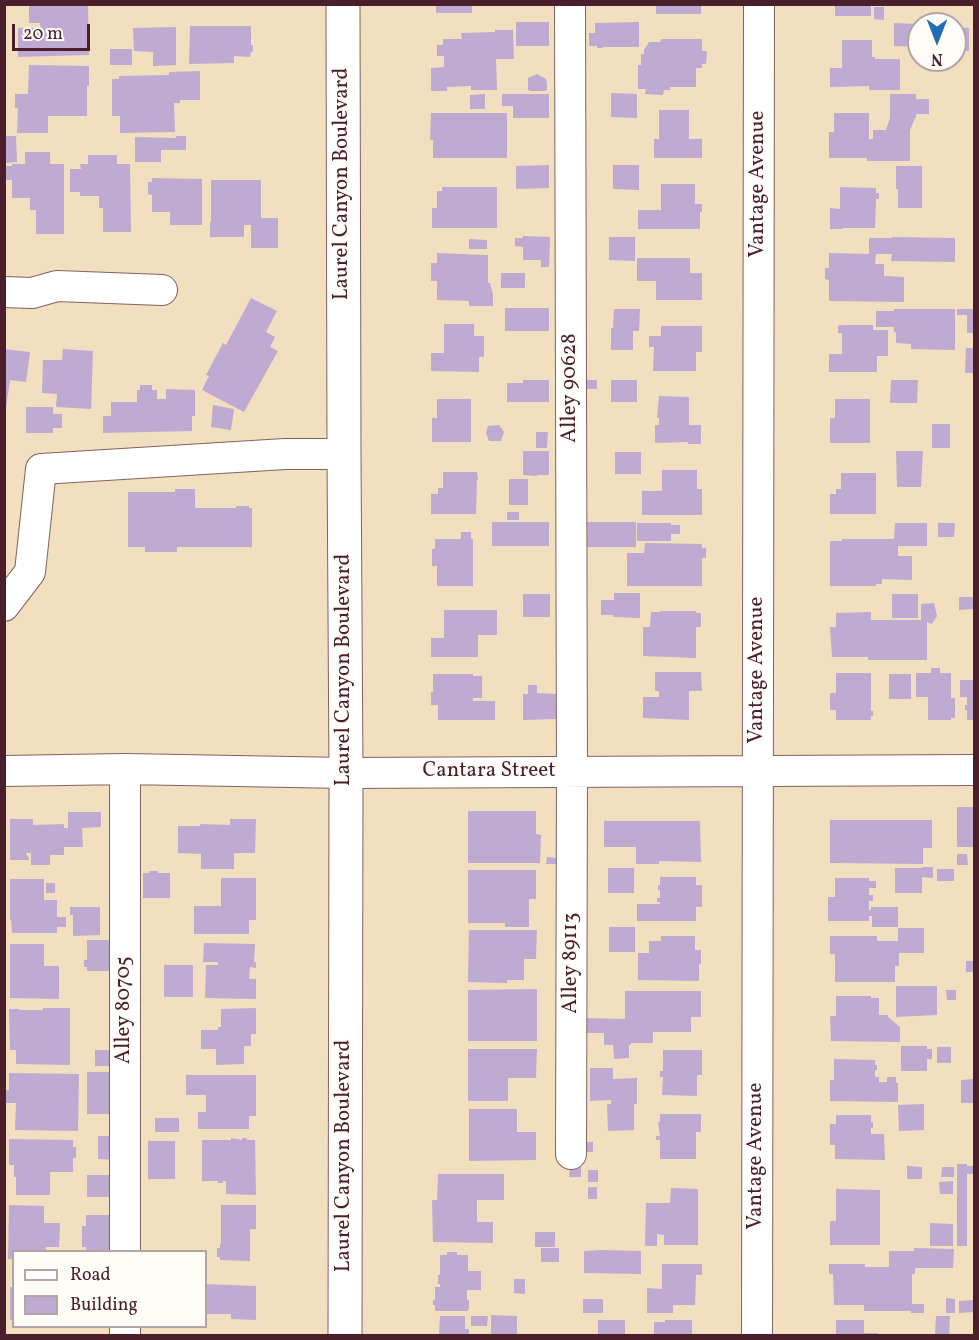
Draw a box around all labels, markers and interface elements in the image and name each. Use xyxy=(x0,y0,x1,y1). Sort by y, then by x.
scale bar xyxy=(15,12,93,50)
north arrow xyxy=(907,12,967,72)
text: 20 m xyxy=(23,22,63,47)
text: N xyxy=(931,47,943,69)
street label: Laurel Canyon Boulevard xyxy=(330,68,356,300)
street label: Vantage Avenue xyxy=(746,111,772,257)
street label: Alley 90628 xyxy=(558,333,584,443)
street label: Laurel Canyon Boulevard xyxy=(332,554,358,786)
street label: Vantage Avenue xyxy=(745,597,771,743)
street label: Cantara Street xyxy=(422,759,556,785)
street label: Alley 89113 xyxy=(559,912,585,1014)
street label: Alley 80705 xyxy=(112,956,138,1064)
street label: Laurel Canyon Boulevard xyxy=(332,1040,358,1272)
street label: Vantage Avenue xyxy=(744,1083,770,1229)
legend xyxy=(12,1250,207,1328)
text: Road xyxy=(70,1263,111,1288)
text: Building xyxy=(70,1293,138,1318)

